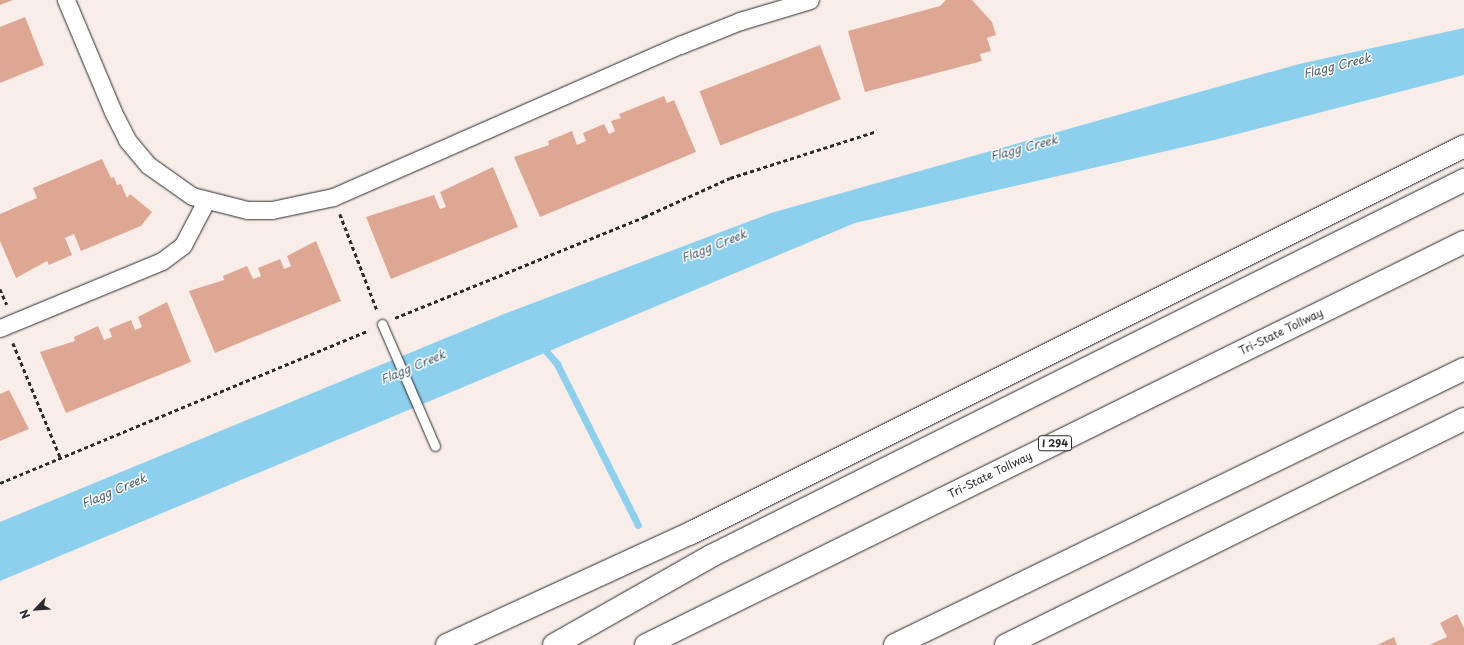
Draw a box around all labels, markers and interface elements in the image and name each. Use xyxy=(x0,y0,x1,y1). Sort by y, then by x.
water label: Flagg Creek xyxy=(1301,51,1373,81)
water label: Flagg Creek xyxy=(988,132,1060,164)
water label: Flagg Creek xyxy=(679,226,749,266)
street label: Tri-State Tollway xyxy=(1237,306,1325,358)
water label: Flagg Creek xyxy=(378,347,448,387)
road number: I 294 xyxy=(1037,435,1073,451)
street label: Tri-State Tollway xyxy=(946,449,1034,501)
water label: Flagg Creek xyxy=(79,471,149,511)
north arrow xyxy=(16,589,56,629)
text: N xyxy=(15,607,34,622)

